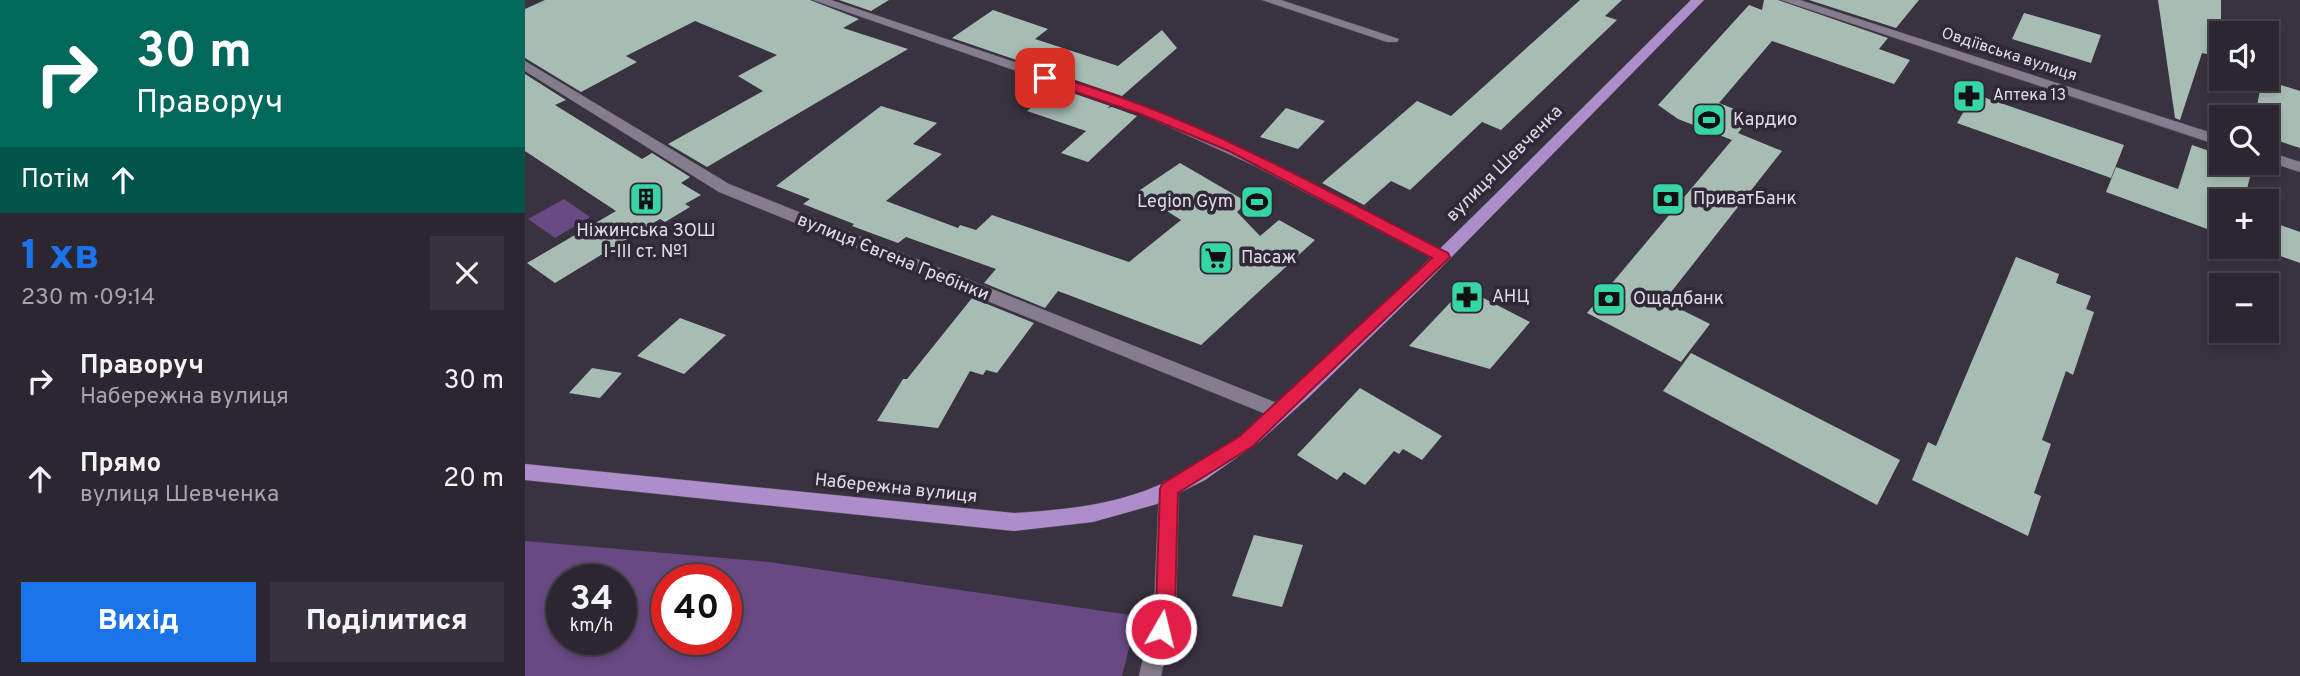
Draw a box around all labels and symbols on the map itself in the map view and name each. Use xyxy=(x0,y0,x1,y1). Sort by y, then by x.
street label: Овдіївська вулиця xyxy=(1939,24,2079,86)
pin xyxy=(1015,48,1075,108)
pharmacy icon: Аптека 13 xyxy=(1950,77,1988,115)
place label: Аптека 13 xyxy=(1993,86,2066,106)
street label: вулиця Шевченка xyxy=(1442,101,1568,227)
sports icon: Кардио xyxy=(1690,101,1728,139)
place label: Кардио xyxy=(1733,109,1797,132)
building icon: Ніжинська ЗОШ І-ІІІ ст. №1 xyxy=(627,180,665,218)
bank icon: ПриватБанк xyxy=(1649,180,1687,218)
sports icon: Legion Gym xyxy=(1238,183,1276,221)
place label: ПриватБанк xyxy=(1693,188,1797,211)
place label: Legion Gym xyxy=(1137,191,1233,214)
street label: вулиця Євгена Гребінки xyxy=(794,209,992,307)
place label: Ніжинська ЗОШ І-ІІІ ст. №1 xyxy=(576,220,716,264)
supermarket icon: Пасаж xyxy=(1197,239,1235,277)
place label: Пасаж xyxy=(1241,247,1297,270)
pharmacy icon: АНЦ xyxy=(1448,278,1486,316)
bank icon: Ощадбанк xyxy=(1590,280,1628,318)
place label: АНЦ xyxy=(1492,286,1530,309)
place label: Ощадбанк xyxy=(1633,288,1724,311)
street label: Набережна вулиця xyxy=(814,469,978,509)
speed limit sign: 40 xyxy=(651,564,742,655)
position arrow xyxy=(1124,592,1198,666)

